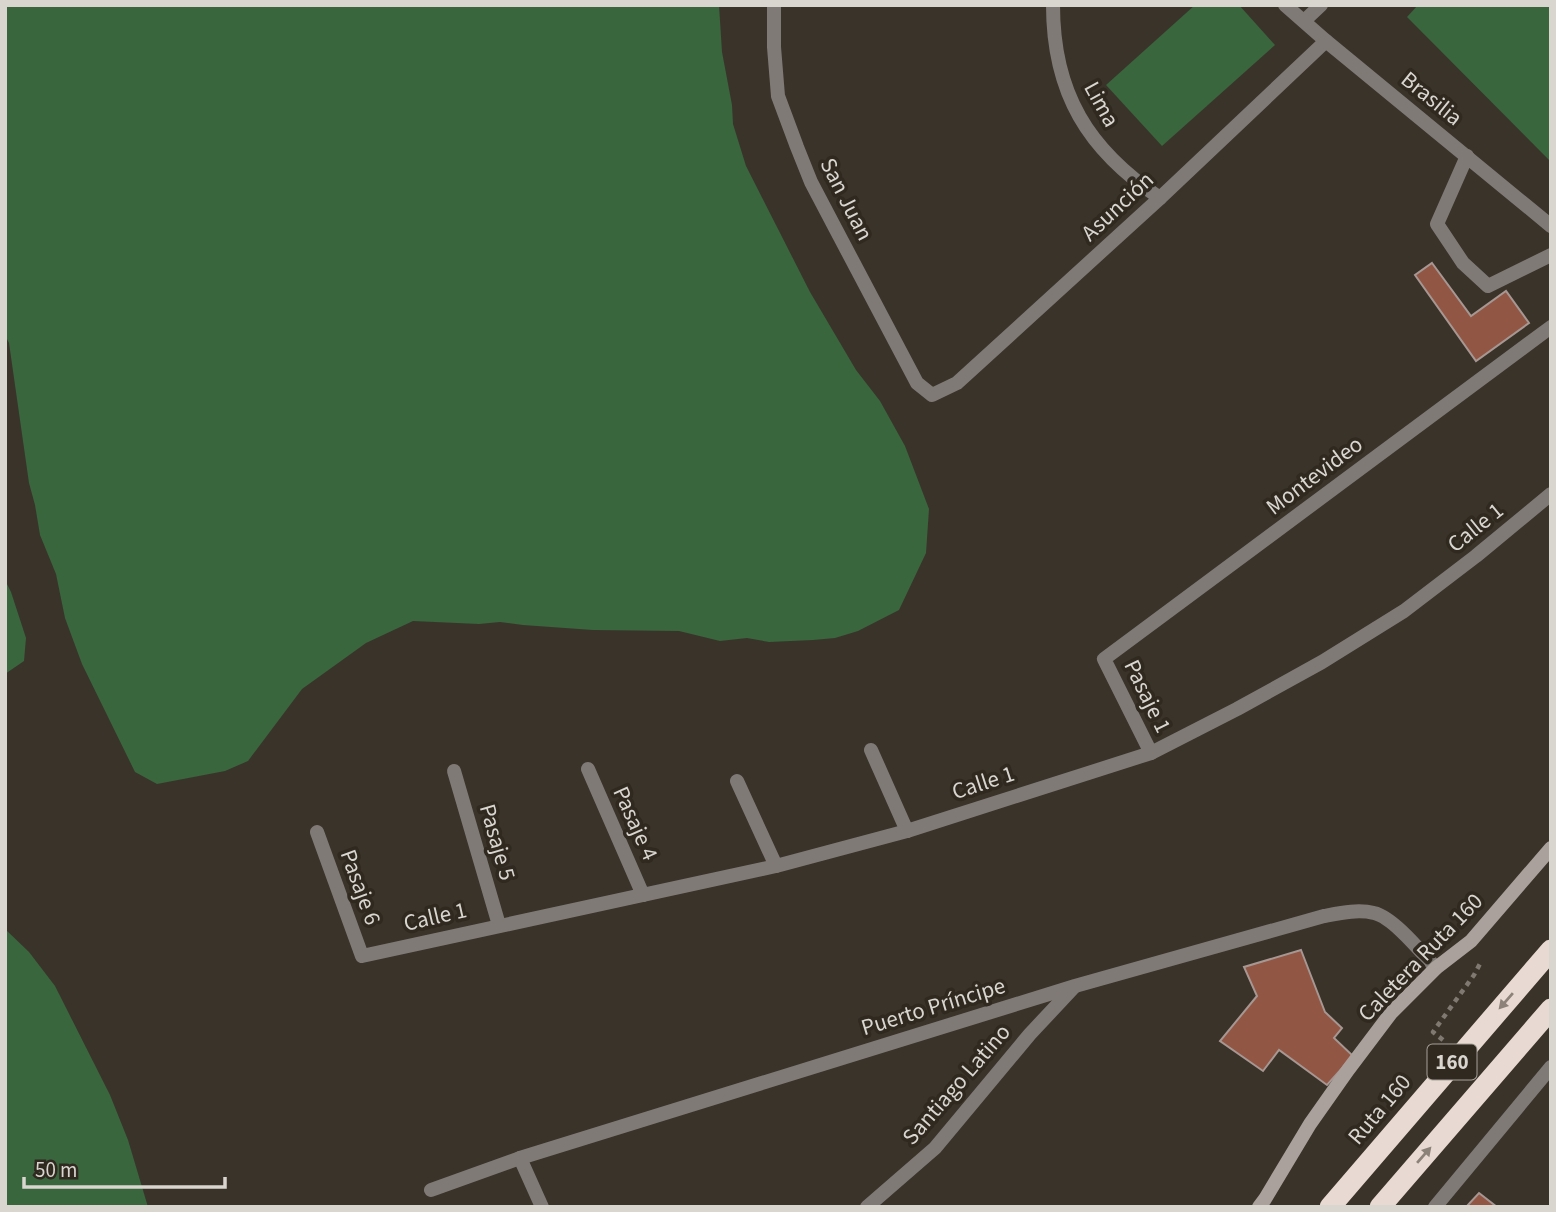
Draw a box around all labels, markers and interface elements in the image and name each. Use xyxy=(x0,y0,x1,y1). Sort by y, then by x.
street label: Brasilia xyxy=(1394,63,1470,134)
street label: Lima xyxy=(1076,75,1128,133)
street label: San Juan xyxy=(812,152,881,246)
street label: Asunción xyxy=(1074,164,1161,249)
street label: Montevideo xyxy=(1259,428,1370,523)
street label: Calle 1 xyxy=(1440,494,1511,560)
street label: Pasaje 1 xyxy=(1116,654,1179,738)
street label: Calle 1 xyxy=(948,757,1019,808)
street label: Pasaje 4 xyxy=(605,781,666,866)
street label: Pasaje 5 xyxy=(471,800,524,884)
street label: Pasaje 6 xyxy=(332,845,389,929)
street label: Caletera Ruta 160 xyxy=(1350,886,1490,1029)
street label: Calle 1 xyxy=(400,893,470,940)
street label: Puerto Príncipe xyxy=(857,969,1009,1044)
one-way arrow xyxy=(1498,992,1514,1010)
street label: Santiago Latino xyxy=(894,1017,1018,1152)
road number: 160 xyxy=(1428,1044,1476,1080)
street label: Ruta 160 xyxy=(1340,1067,1419,1152)
scale bar xyxy=(24,1146,226,1190)
one-way arrow xyxy=(1416,1147,1431,1164)
text: 50 m xyxy=(35,1155,77,1185)

